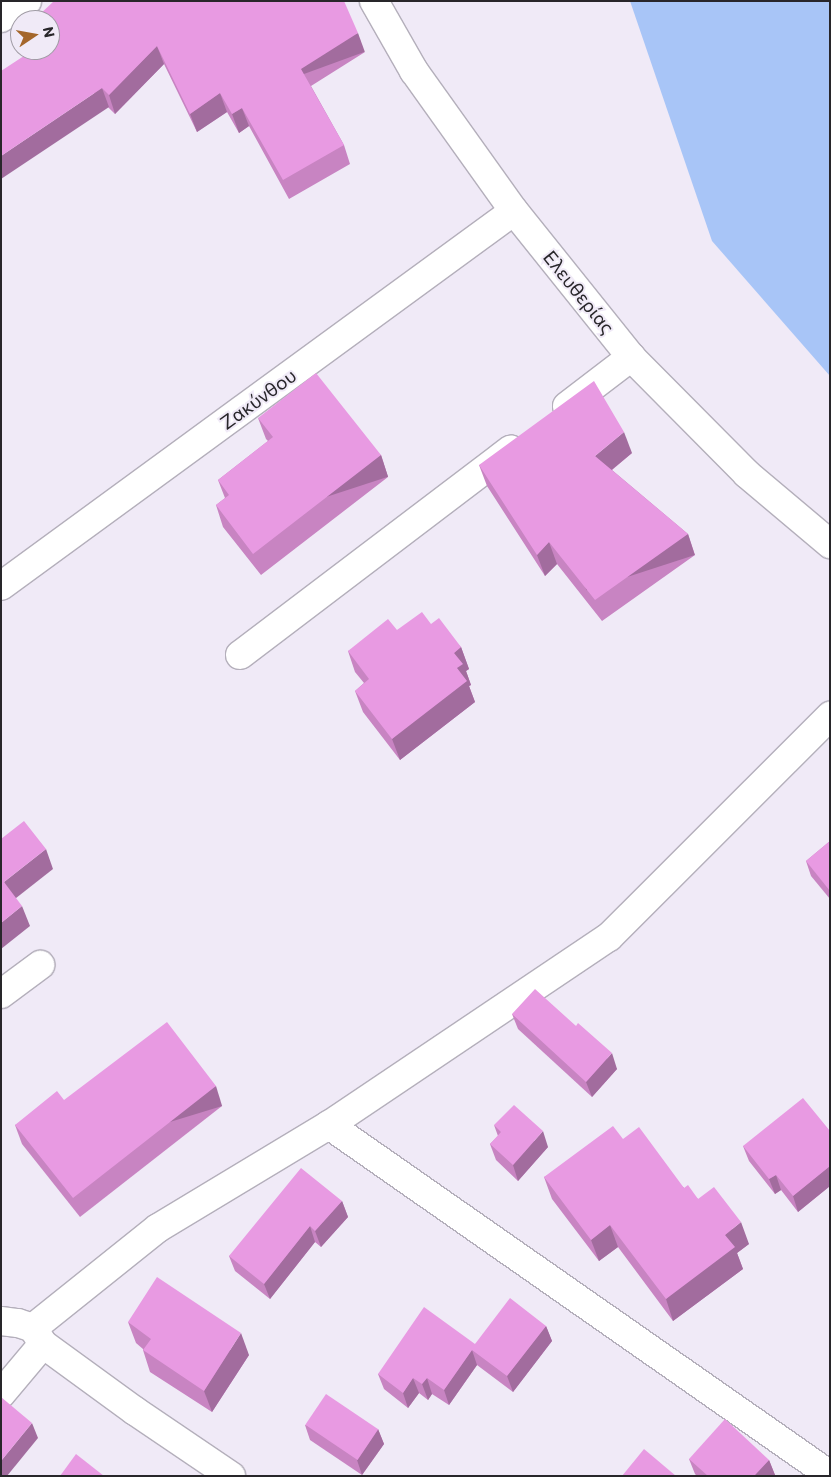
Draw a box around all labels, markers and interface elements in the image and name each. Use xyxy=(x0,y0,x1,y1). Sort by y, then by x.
north arrow xyxy=(10,10,60,60)
text: N xyxy=(40,25,59,39)
street label: Ελευθερίας xyxy=(539,246,619,338)
street label: Ζακύνθου xyxy=(216,364,300,434)

